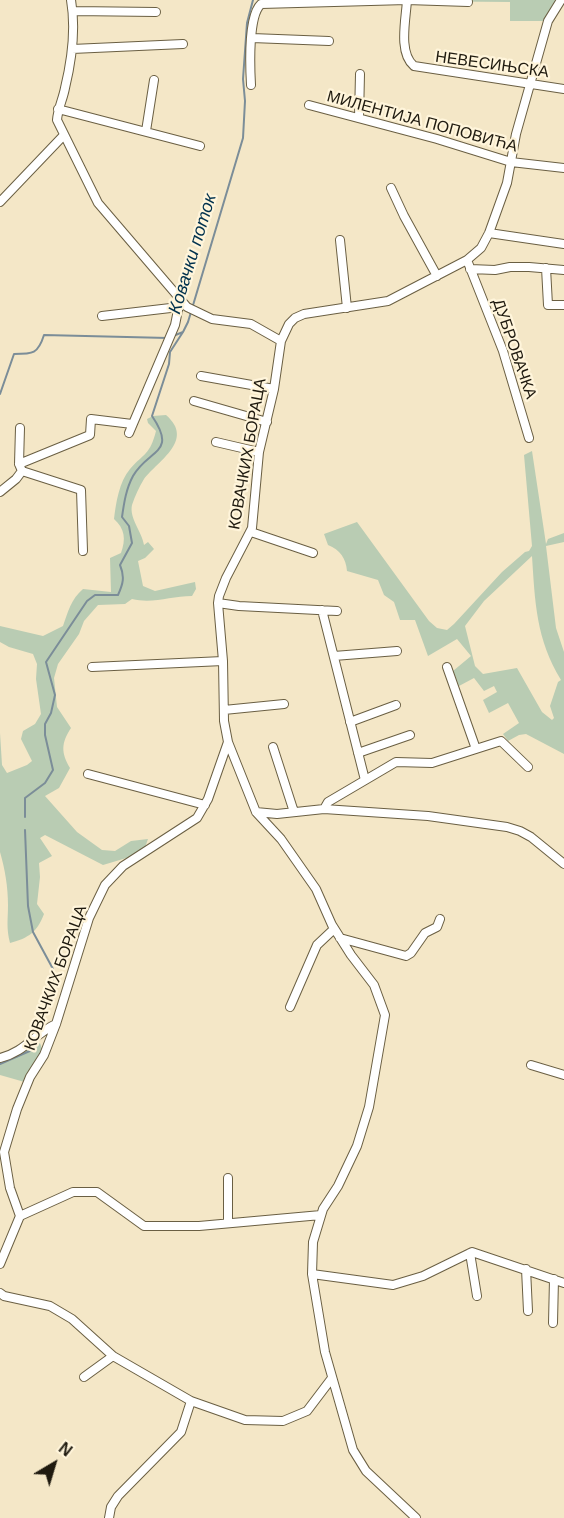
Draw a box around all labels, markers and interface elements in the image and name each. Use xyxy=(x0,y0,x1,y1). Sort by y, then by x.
street label: НЕВЕСИЊСКА xyxy=(434,48,550,82)
street label: МИЛЕНТИЈА ПОПОВИЋА xyxy=(325,87,519,157)
water label: Ковачки поток xyxy=(164,191,222,317)
street label: ДУБРОВАЧКА xyxy=(488,296,540,402)
street label: КОВАЧКИХ БОРАЦА xyxy=(225,377,271,531)
street label: КОВАЧКИХ БОРАЦА xyxy=(21,903,91,1053)
north arrow xyxy=(24,1434,84,1494)
text: N xyxy=(56,1439,75,1460)

